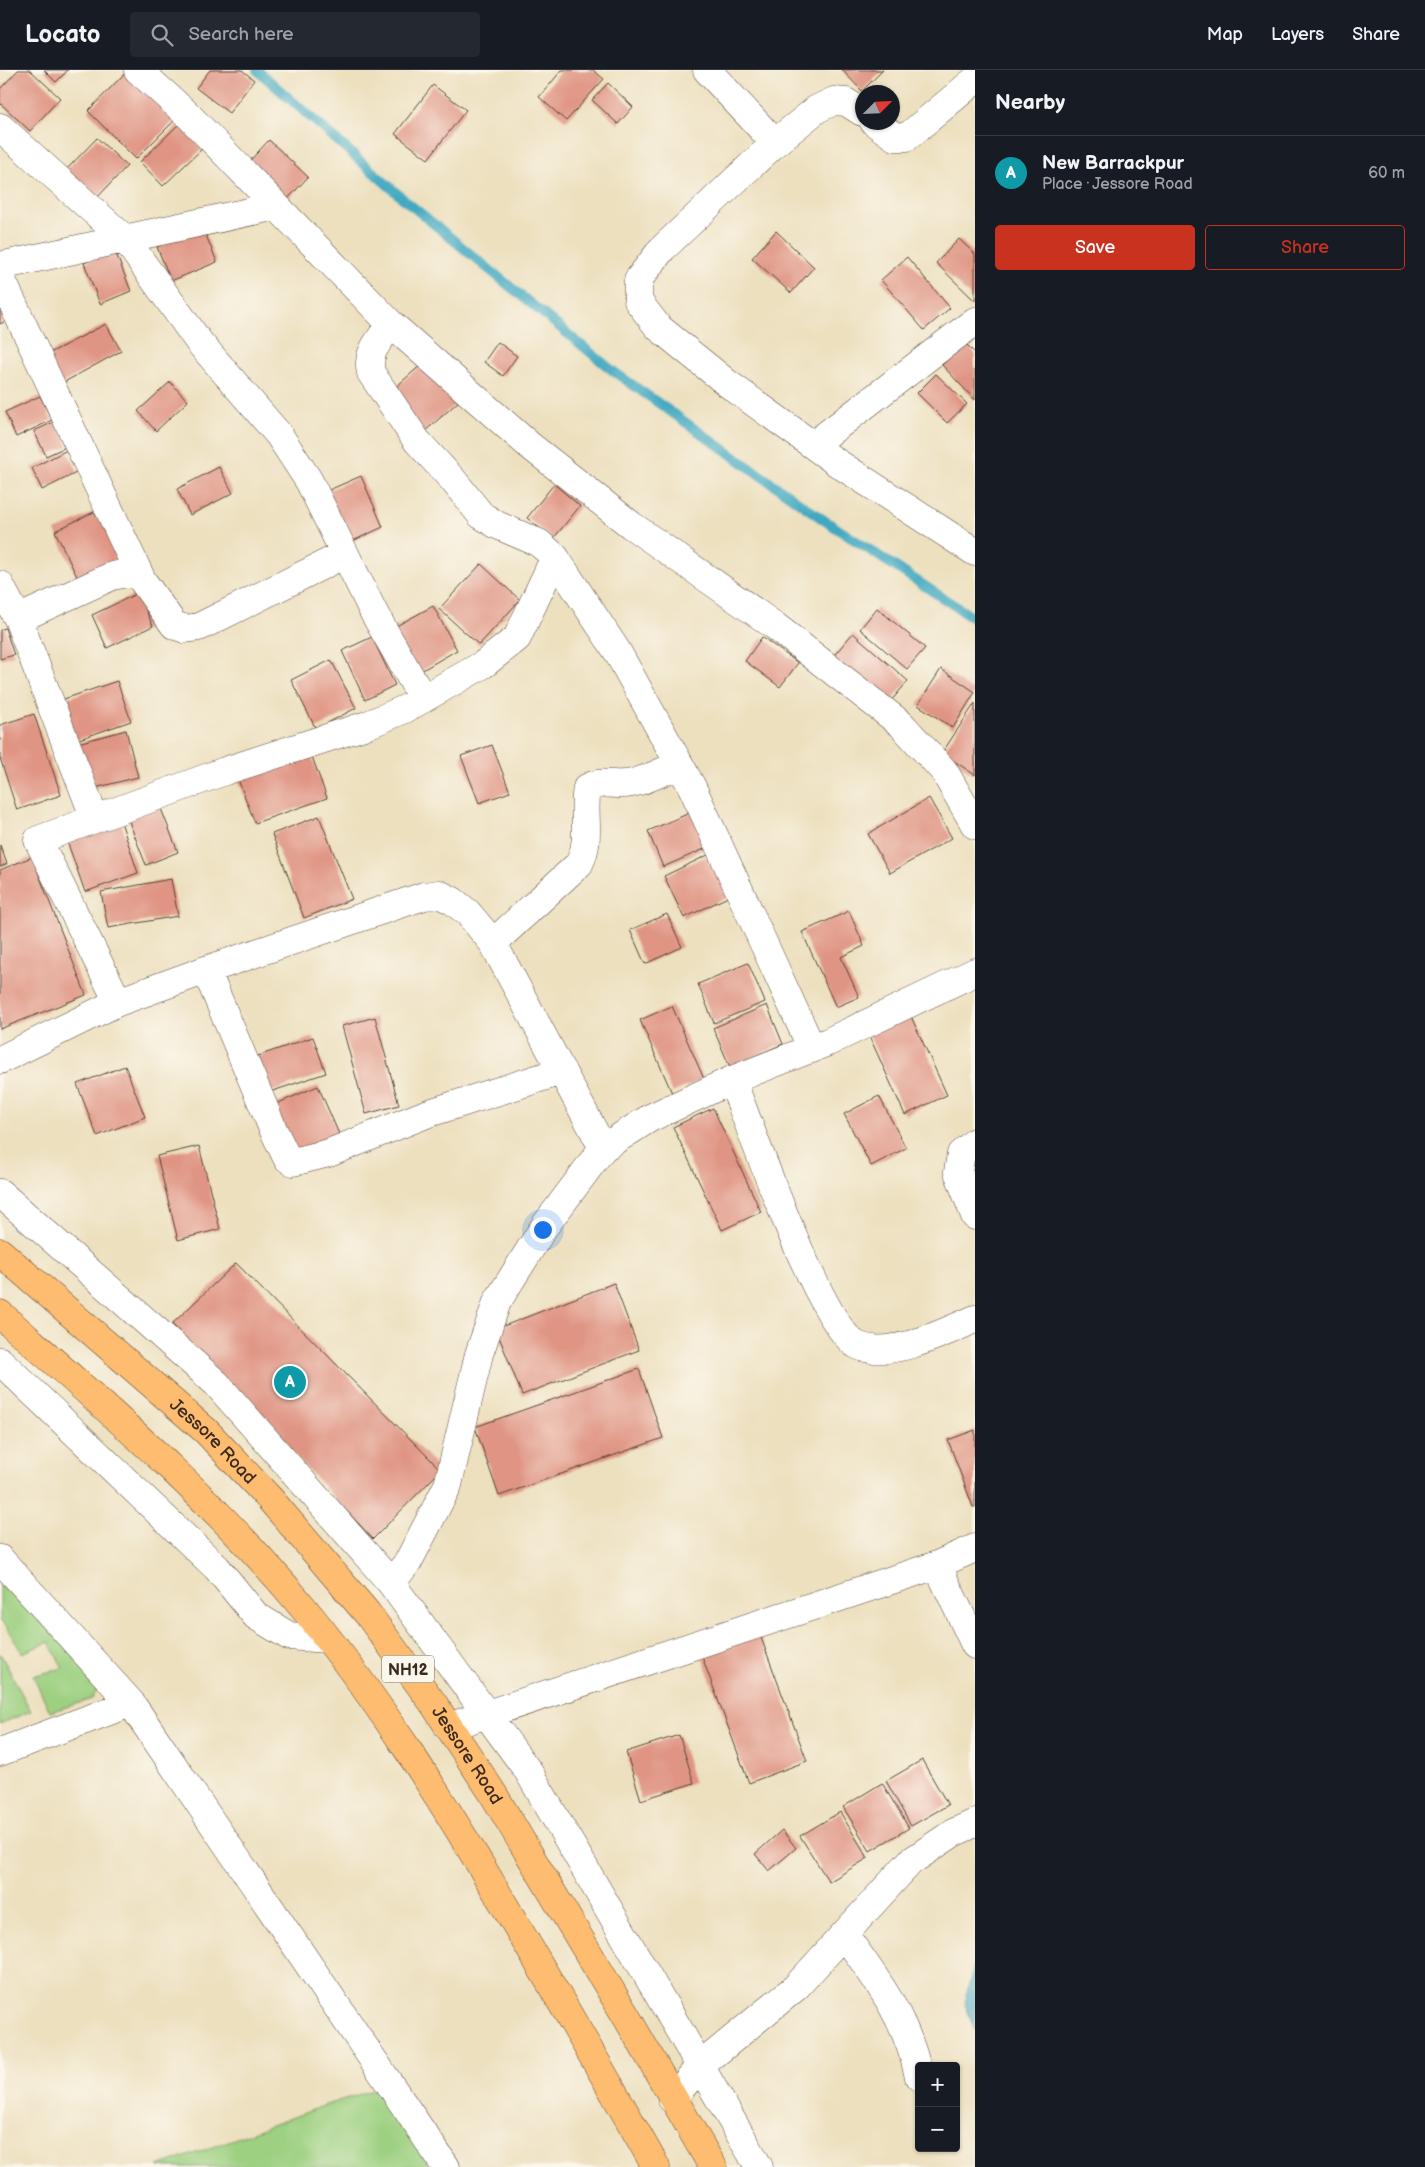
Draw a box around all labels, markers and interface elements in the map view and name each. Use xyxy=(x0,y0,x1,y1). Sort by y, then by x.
search box xyxy=(130,12,480,57)
text: Locato xyxy=(25,20,100,49)
icon: search xyxy=(148,21,176,49)
text: Search here xyxy=(188,23,294,46)
text: Map xyxy=(1207,24,1243,45)
text: Layers xyxy=(1271,24,1324,45)
text: Share xyxy=(1352,24,1400,45)
north arrow xyxy=(855,85,900,130)
text: Nearby xyxy=(995,90,1065,115)
text: New Barrackpur xyxy=(1042,152,1184,175)
text: A xyxy=(1006,164,1016,183)
text: 60 m xyxy=(1368,164,1405,183)
text: Place · Jessore Road xyxy=(1042,175,1193,194)
button: Save xyxy=(995,225,1195,270)
button: Share xyxy=(1205,225,1405,270)
your location xyxy=(530,1217,556,1243)
pin: A xyxy=(274,1363,306,1401)
street label: Jessore Road xyxy=(165,1394,260,1489)
road number: NH12 xyxy=(382,1656,434,1682)
street label: Jessore Road xyxy=(427,1702,507,1808)
map controls xyxy=(915,2062,960,2152)
button: + xyxy=(915,2062,960,2107)
button: − xyxy=(915,2107,960,2152)

